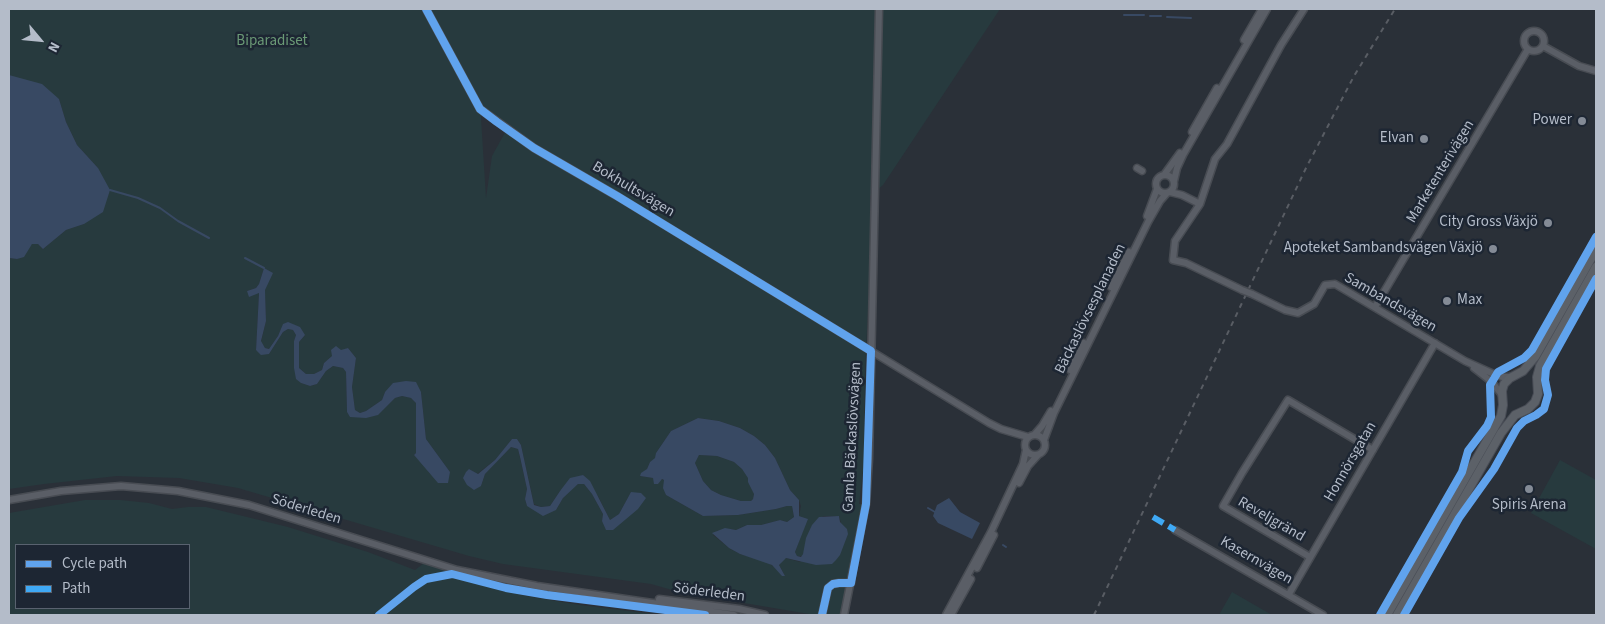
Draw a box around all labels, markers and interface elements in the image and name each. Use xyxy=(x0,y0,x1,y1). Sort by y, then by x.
north arrow xyxy=(15,15,65,65)
park label: Biparadiset xyxy=(236,33,308,51)
text: N xyxy=(42,38,64,56)
place label: Power xyxy=(1532,112,1572,130)
marker: Power xyxy=(1576,115,1588,127)
street label: Marketenterivägen xyxy=(1403,117,1479,227)
place label: Elvan xyxy=(1380,130,1414,148)
marker: Elvan xyxy=(1418,133,1430,145)
street label: Bokhultsvägen xyxy=(589,158,677,222)
place label: City Gross Växjö xyxy=(1439,214,1538,232)
marker: City Gross Växjö xyxy=(1542,217,1554,229)
place label: Apoteket Sambandsvägen Växjö xyxy=(1284,240,1483,258)
street label: Bäckaslövsesplanaden xyxy=(1052,241,1130,377)
marker: Apoteket Sambandsvägen Växjö xyxy=(1487,243,1499,255)
street label: Sambandsvägen xyxy=(1341,269,1439,337)
place label: Max xyxy=(1457,292,1482,310)
marker: Max xyxy=(1441,295,1453,307)
street label: Gamla Bäckaslövsvägen xyxy=(840,361,866,513)
street label: Honnörsgatan xyxy=(1321,419,1381,505)
marker: Spiris Arena xyxy=(1523,483,1535,495)
street label: Söderleden xyxy=(269,491,343,529)
street label: Reveljgränd xyxy=(1234,494,1308,546)
place label: Spiris Arena xyxy=(1492,497,1566,515)
street label: Kasernvägen xyxy=(1217,533,1295,589)
legend xyxy=(15,544,190,609)
text: Cycle path xyxy=(62,553,127,574)
text: Path xyxy=(62,578,90,599)
street label: Söderleden xyxy=(672,580,746,606)

